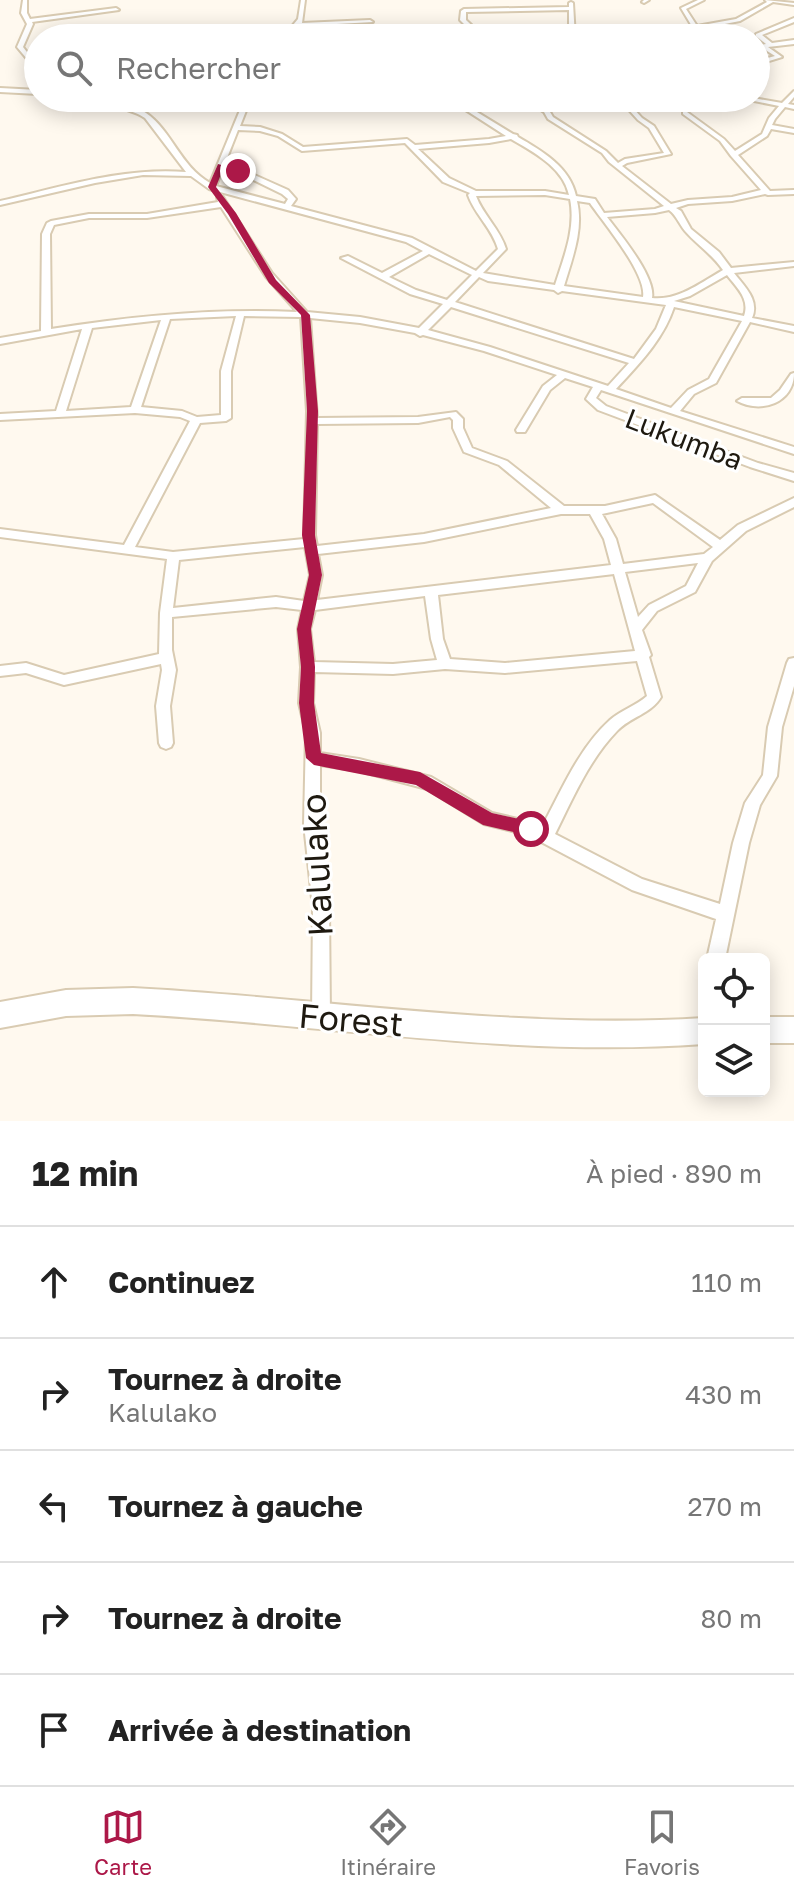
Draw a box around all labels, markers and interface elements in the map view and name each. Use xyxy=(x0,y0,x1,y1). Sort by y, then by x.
search box xyxy=(24,24,770,112)
icon: search xyxy=(52,46,96,90)
text: Rechercher xyxy=(116,50,281,86)
route end xyxy=(220,153,256,189)
street label: Lukumba xyxy=(621,401,747,476)
street label: Kalulako xyxy=(292,793,340,937)
route start xyxy=(513,811,549,847)
map controls xyxy=(698,953,770,1097)
button: locate xyxy=(698,953,770,1025)
street label: Forest xyxy=(297,995,405,1043)
button: layers xyxy=(698,1025,770,1097)
text: 12 min xyxy=(32,1153,138,1193)
text: À pied · 890 m xyxy=(586,1158,762,1189)
icon: ahead xyxy=(32,1260,76,1304)
text: Continuez xyxy=(108,1264,255,1300)
text: 110 m xyxy=(691,1267,762,1298)
text: Tournez à droite xyxy=(108,1361,342,1397)
icon: right xyxy=(32,1372,76,1416)
text: 430 m xyxy=(685,1379,762,1410)
text: Kalulako xyxy=(108,1397,217,1428)
icon: left xyxy=(32,1484,76,1528)
text: Tournez à gauche xyxy=(108,1488,363,1524)
text: 270 m xyxy=(688,1491,762,1522)
icon: right xyxy=(32,1596,76,1640)
text: Tournez à droite xyxy=(108,1600,342,1636)
text: 80 m xyxy=(701,1603,762,1634)
icon: arrive xyxy=(32,1708,76,1752)
text: Arrivée à destination xyxy=(108,1712,411,1748)
tab: Carte xyxy=(94,1805,152,1880)
tab: Itinéraire xyxy=(340,1805,436,1880)
tab: Favoris xyxy=(624,1805,700,1880)

